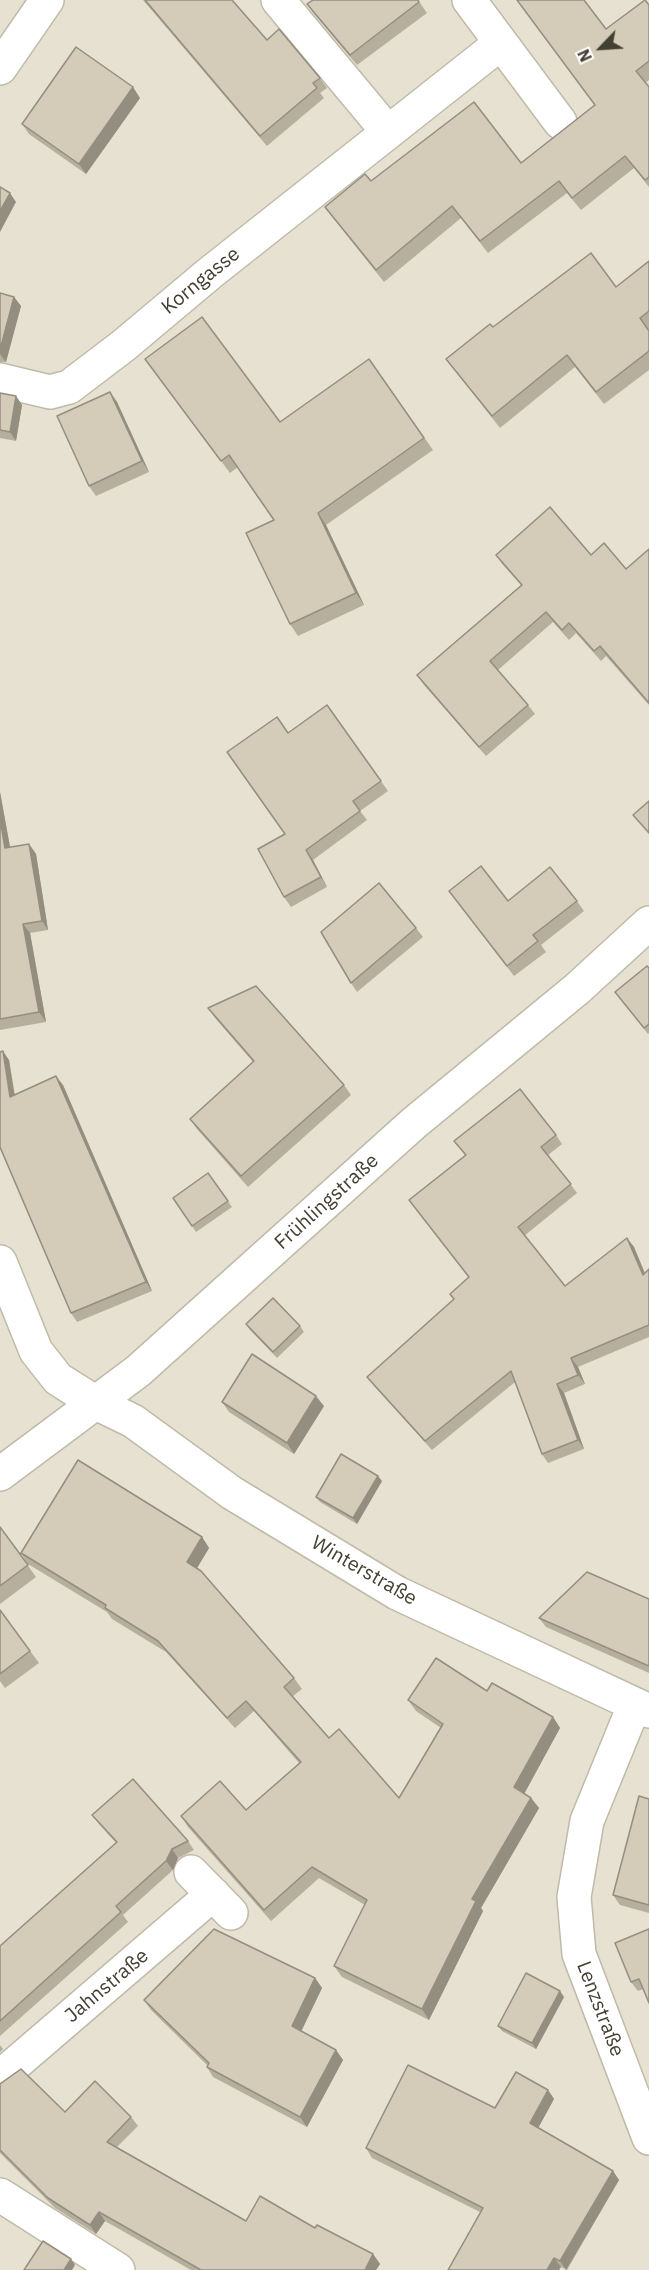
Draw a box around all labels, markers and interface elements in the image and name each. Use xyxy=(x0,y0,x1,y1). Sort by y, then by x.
north arrow xyxy=(571,18,631,78)
text: N xyxy=(573,46,596,65)
street label: Korngasse xyxy=(157,242,245,320)
street label: Frühlingstraße xyxy=(270,1149,384,1255)
street label: Winterstraße xyxy=(307,1531,421,1611)
street label: Jahnstraße xyxy=(60,1944,154,2028)
street label: Lenzstraße xyxy=(571,1958,629,2060)

